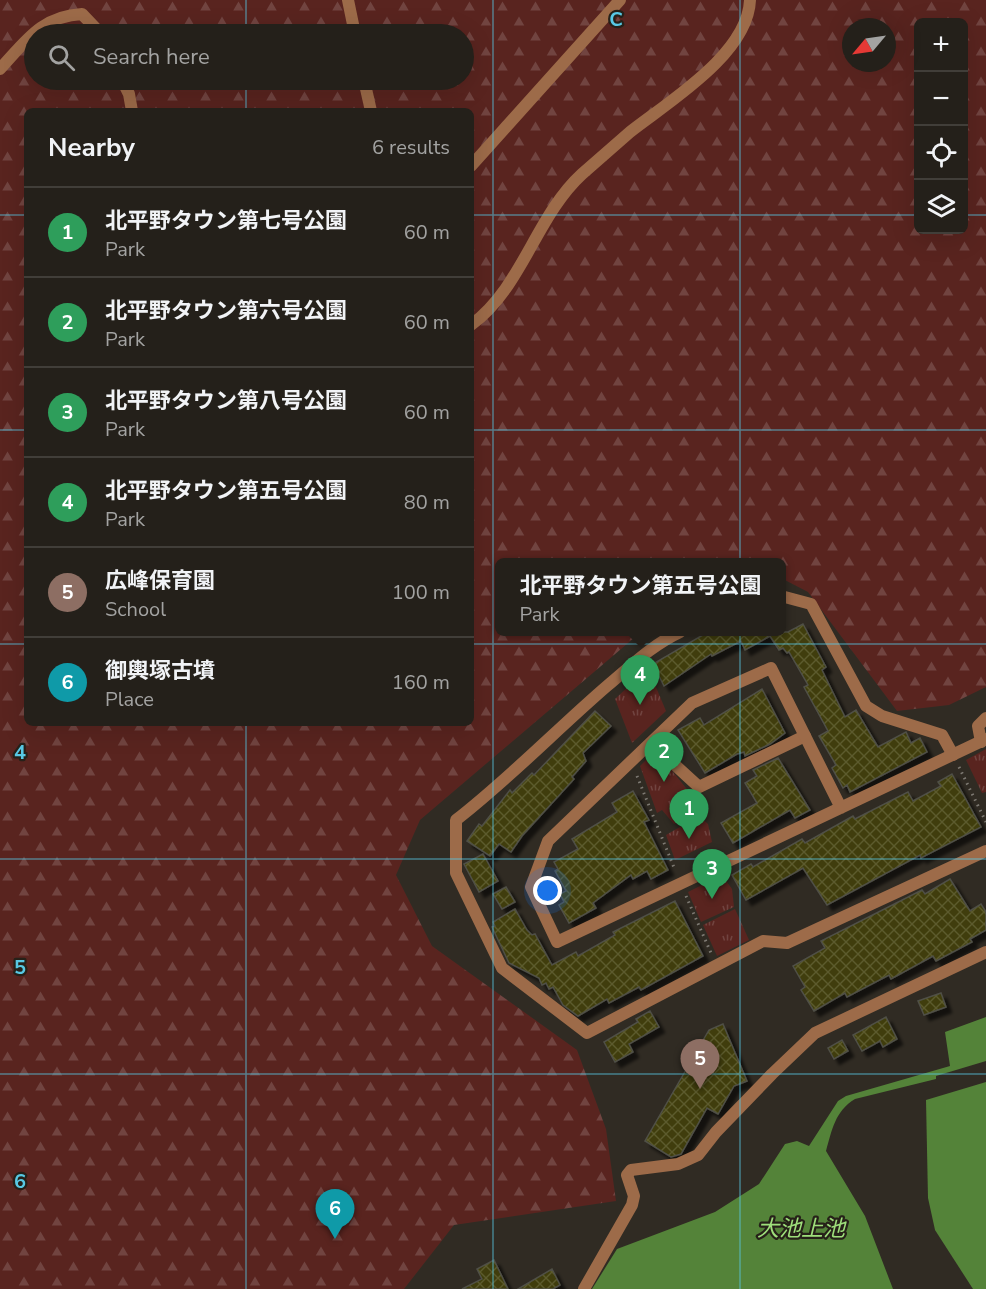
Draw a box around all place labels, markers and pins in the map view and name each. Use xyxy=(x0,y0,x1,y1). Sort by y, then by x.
pin: 4 xyxy=(620,656,660,705)
pin: 2 xyxy=(644,732,684,782)
pin: 1 xyxy=(670,790,708,839)
pin: 3 xyxy=(692,850,732,899)
pin: 5 xyxy=(680,1040,720,1089)
pin: 6 xyxy=(316,1190,354,1239)

